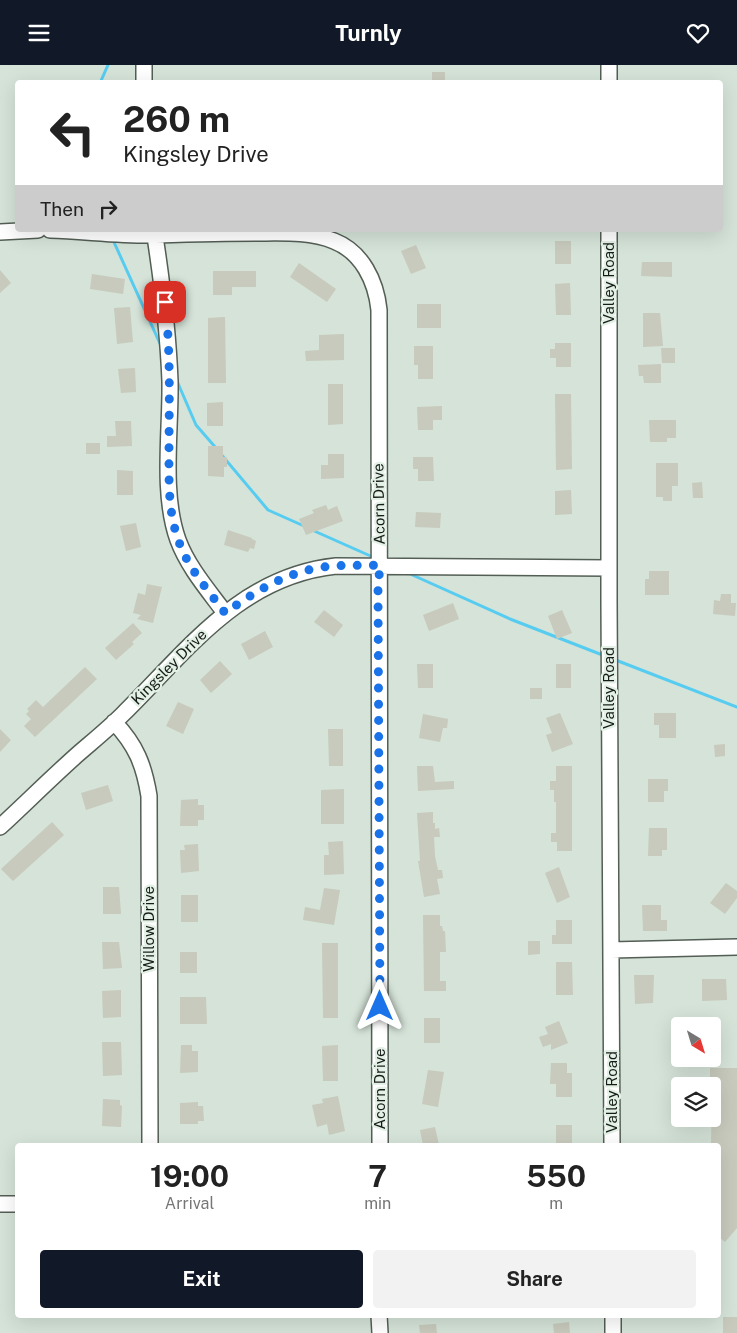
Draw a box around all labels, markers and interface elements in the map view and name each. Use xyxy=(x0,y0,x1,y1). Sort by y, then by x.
icon: menu xyxy=(25,19,53,47)
icon: heart xyxy=(684,19,712,47)
text: Turnly xyxy=(335,20,402,46)
text: 260 m xyxy=(123,99,230,140)
icon: left xyxy=(40,100,105,165)
text: Kingsley Drive xyxy=(123,141,269,167)
icon: right xyxy=(94,195,122,223)
text: Then xyxy=(40,198,84,220)
street label: Valley Road xyxy=(600,242,617,324)
pin xyxy=(144,281,186,323)
icon: arrive xyxy=(151,288,179,316)
street label: Acorn Drive xyxy=(369,463,388,545)
street label: Kingsley Drive xyxy=(127,625,210,708)
street label: Valley Road xyxy=(600,647,617,729)
street label: Willow Drive xyxy=(140,886,157,972)
position arrow xyxy=(353,979,405,1031)
north arrow xyxy=(671,1017,721,1067)
map controls xyxy=(671,1017,721,1127)
street label: Acorn Drive xyxy=(371,1048,388,1130)
street label: Valley Road xyxy=(603,1051,620,1133)
button: layers xyxy=(671,1077,721,1127)
text: 19:00 xyxy=(150,1158,229,1194)
text: 7 xyxy=(368,1158,387,1194)
text: 550 xyxy=(526,1158,586,1194)
text: Arrival xyxy=(165,1194,214,1213)
text: min xyxy=(364,1194,391,1213)
text: m xyxy=(549,1194,563,1213)
button: Exit xyxy=(40,1250,363,1308)
button: Share xyxy=(373,1250,696,1308)

